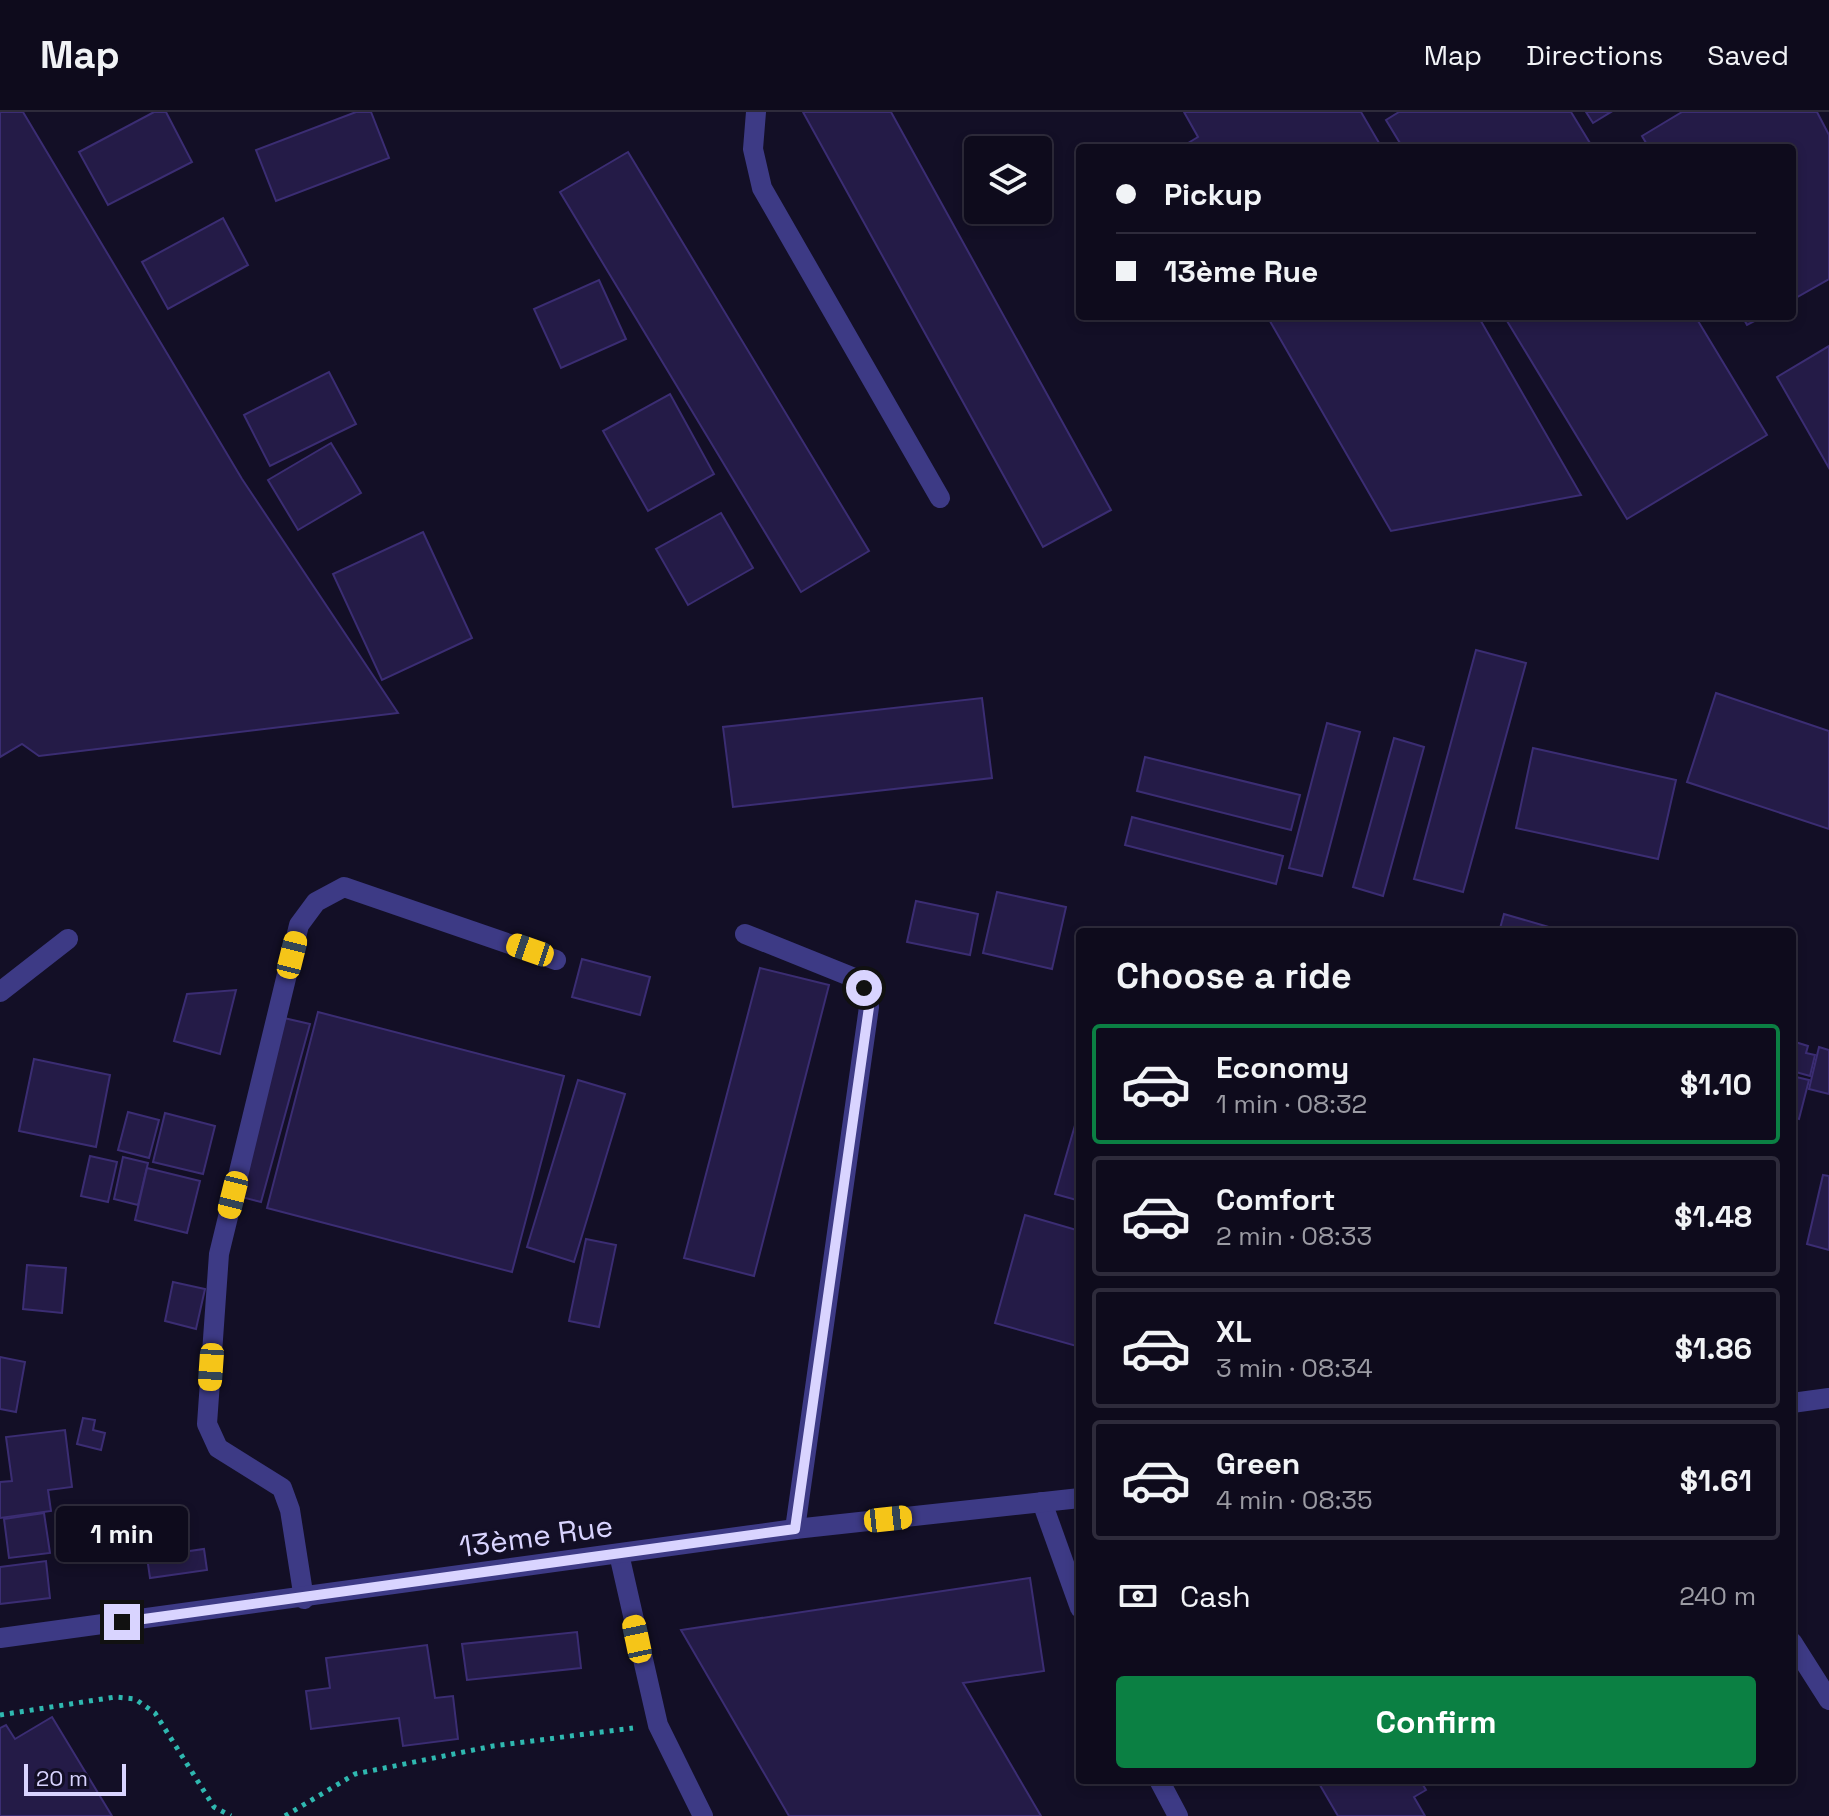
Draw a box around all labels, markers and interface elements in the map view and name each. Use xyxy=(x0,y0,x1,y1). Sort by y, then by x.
text: Map xyxy=(40,31,120,79)
text: Map xyxy=(1424,37,1482,73)
text: Directions xyxy=(1526,37,1663,73)
text: Saved xyxy=(1707,37,1789,73)
map controls xyxy=(964,136,1052,224)
button: layers xyxy=(964,136,1052,224)
text: Pickup xyxy=(1164,175,1262,214)
text: 13ème Rue xyxy=(1164,252,1318,291)
car xyxy=(275,929,309,981)
car xyxy=(503,931,557,969)
text: Choose a ride xyxy=(1116,953,1352,999)
route start xyxy=(846,970,882,1006)
icon: car xyxy=(1120,1048,1192,1120)
text: Economy xyxy=(1216,1048,1349,1087)
text: $1.10 xyxy=(1680,1065,1752,1104)
text: 1 min · 08:32 xyxy=(1216,1087,1367,1121)
car xyxy=(216,1169,250,1221)
icon: car xyxy=(1120,1180,1192,1252)
text: Comfort xyxy=(1216,1180,1335,1219)
text: $1.48 xyxy=(1674,1197,1752,1236)
text: 2 min · 08:33 xyxy=(1216,1219,1372,1253)
icon: car xyxy=(1120,1312,1192,1384)
text: XL xyxy=(1216,1312,1252,1351)
text: $1.86 xyxy=(1675,1329,1752,1368)
car xyxy=(197,1342,225,1392)
text: 3 min · 08:34 xyxy=(1216,1351,1373,1385)
icon: car xyxy=(1120,1444,1192,1516)
text: Green xyxy=(1216,1444,1300,1483)
text: $1.61 xyxy=(1680,1461,1752,1500)
text: 4 min · 08:35 xyxy=(1216,1483,1373,1517)
car xyxy=(863,1505,913,1533)
callout: 1 min xyxy=(56,1506,188,1562)
street label: 13ème Rue xyxy=(457,1506,615,1566)
text: 1 min xyxy=(90,1517,154,1551)
icon: cash xyxy=(1116,1574,1160,1618)
text: Cash xyxy=(1180,1577,1251,1616)
text: 240 m xyxy=(1679,1579,1756,1613)
route end xyxy=(104,1604,140,1640)
car xyxy=(620,1613,654,1665)
button: Confirm xyxy=(1116,1676,1756,1768)
scale bar xyxy=(24,1760,126,1796)
text: 20 m xyxy=(36,1764,88,1792)

